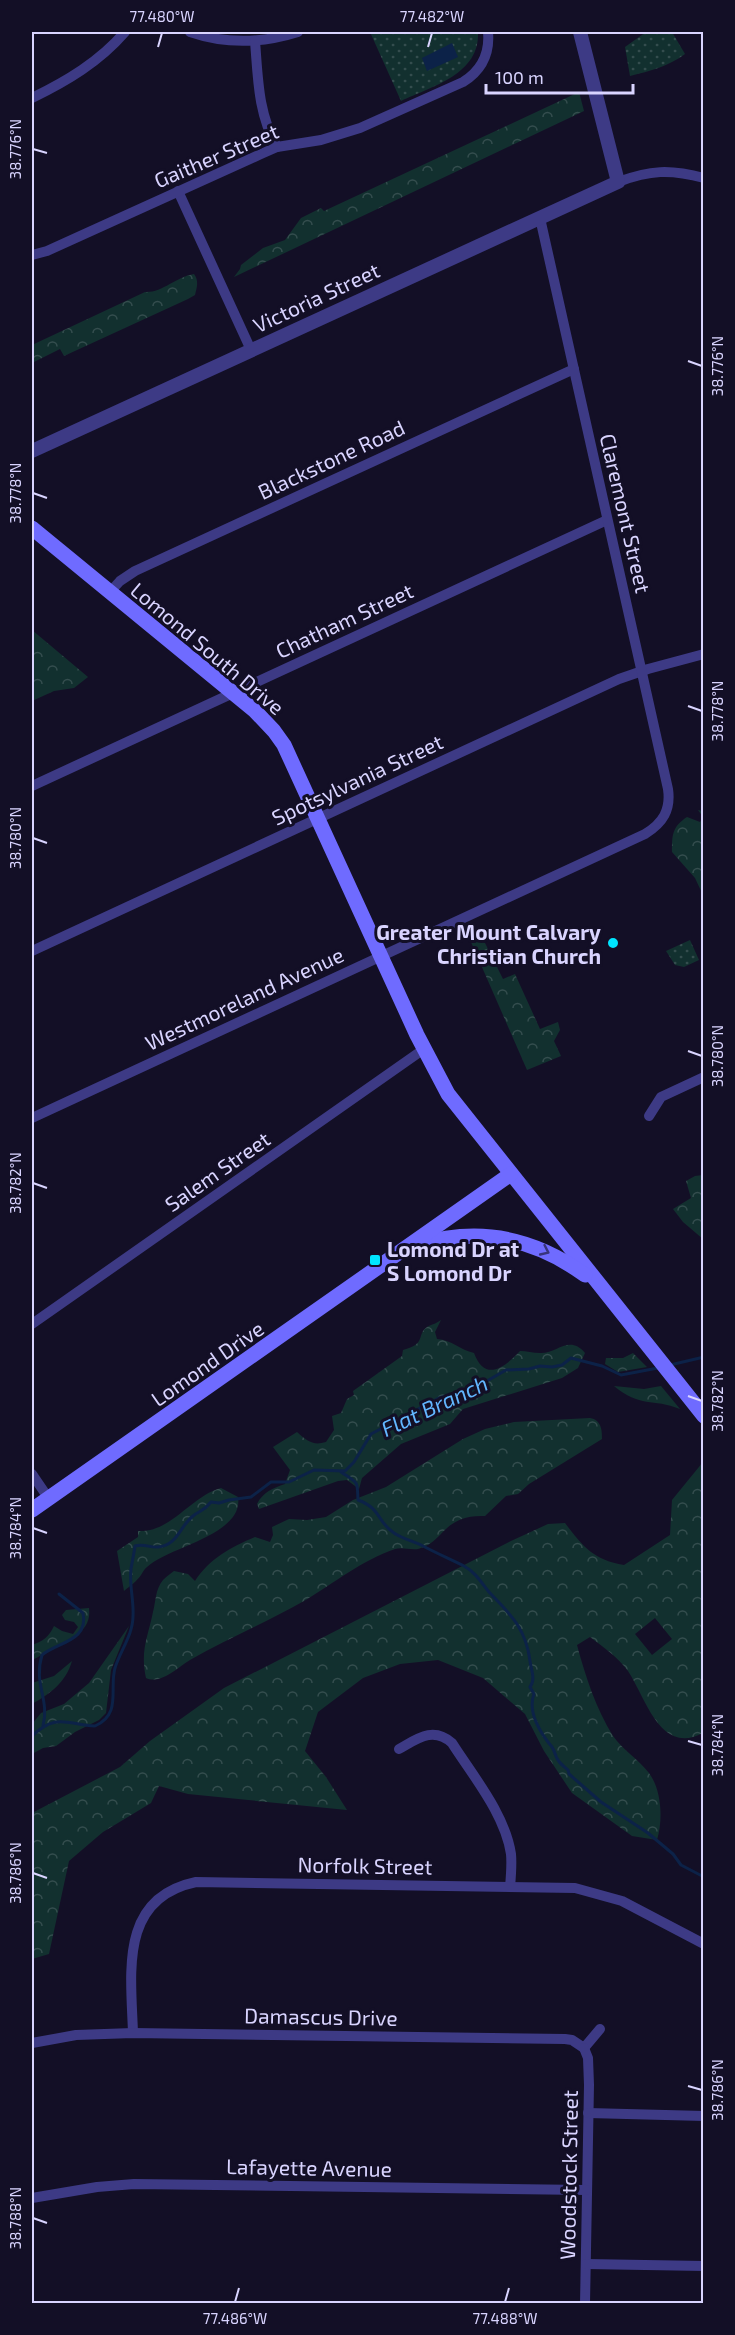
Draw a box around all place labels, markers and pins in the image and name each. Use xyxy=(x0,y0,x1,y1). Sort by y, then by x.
place label: Greater Mount Calvary Christian Church xyxy=(376,919,601,968)
marker: Greater Mount Calvary Christian Church xyxy=(606,936,620,950)
place label: Lomond Dr at S Lomond Dr xyxy=(387,1236,520,1285)
marker: Lomond Dr at S Lomond Dr xyxy=(368,1253,382,1267)

